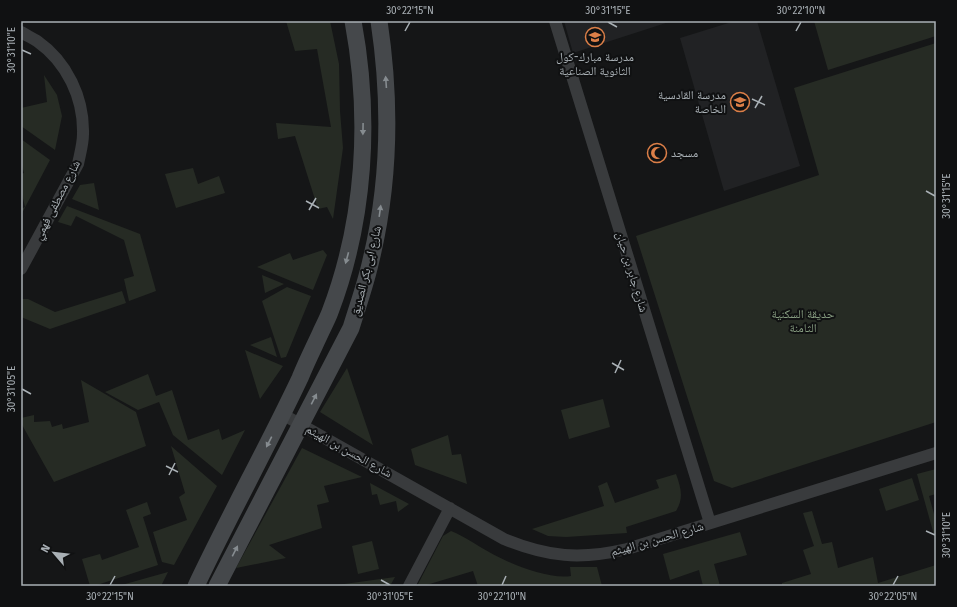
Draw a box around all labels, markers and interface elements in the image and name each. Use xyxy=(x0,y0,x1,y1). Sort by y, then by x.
text: 30°22'15"N xyxy=(386,5,434,17)
text: 30°31'15"E xyxy=(585,5,631,17)
text: 30°22'10"N xyxy=(777,5,825,17)
school or university icon: مدرسة مبارك-كول الثانوية الصناعية xyxy=(584,26,606,48)
text: 30°31'10"E xyxy=(6,27,18,73)
place label: مدرسة مبارك-كول الثانوية الصناعية xyxy=(556,50,634,78)
one-way arrow xyxy=(382,76,389,88)
place label: مدرسة القادسية الخاصة xyxy=(658,88,726,116)
school or university icon: مدرسة القادسية الخاصة xyxy=(729,91,751,113)
one-way arrow xyxy=(360,123,366,136)
mosque icon: مسجد xyxy=(646,142,668,164)
place label: مسجد xyxy=(671,146,698,160)
street label: شارع مصطفى فهمي xyxy=(31,158,86,243)
text: 30°31'15"E xyxy=(941,173,953,219)
one-way arrow xyxy=(377,205,383,218)
street label: شارع ابى بكر الصديق xyxy=(348,224,385,318)
street label: شارع جابر بن حيان xyxy=(612,230,651,314)
one-way arrow xyxy=(344,252,350,264)
park label: حديقة السكنية الثامنة xyxy=(772,307,835,335)
text: 30°31'05"E xyxy=(6,366,18,412)
one-way arrow xyxy=(311,393,318,404)
street label: شارع الحسن بن الهيثم xyxy=(303,422,394,481)
one-way arrow xyxy=(265,436,272,447)
text: 30°31'10"E xyxy=(941,512,953,558)
street label: شارع الحسن بن الهيثم xyxy=(609,519,705,560)
north arrow xyxy=(34,533,74,573)
text: N xyxy=(38,542,53,555)
one-way arrow xyxy=(232,546,238,557)
text: 30°22'15"N xyxy=(86,591,134,603)
text: 30°31'05"E xyxy=(367,591,413,603)
text: 30°22'10"N xyxy=(478,591,526,603)
text: 30°22'05"N xyxy=(869,591,917,603)

